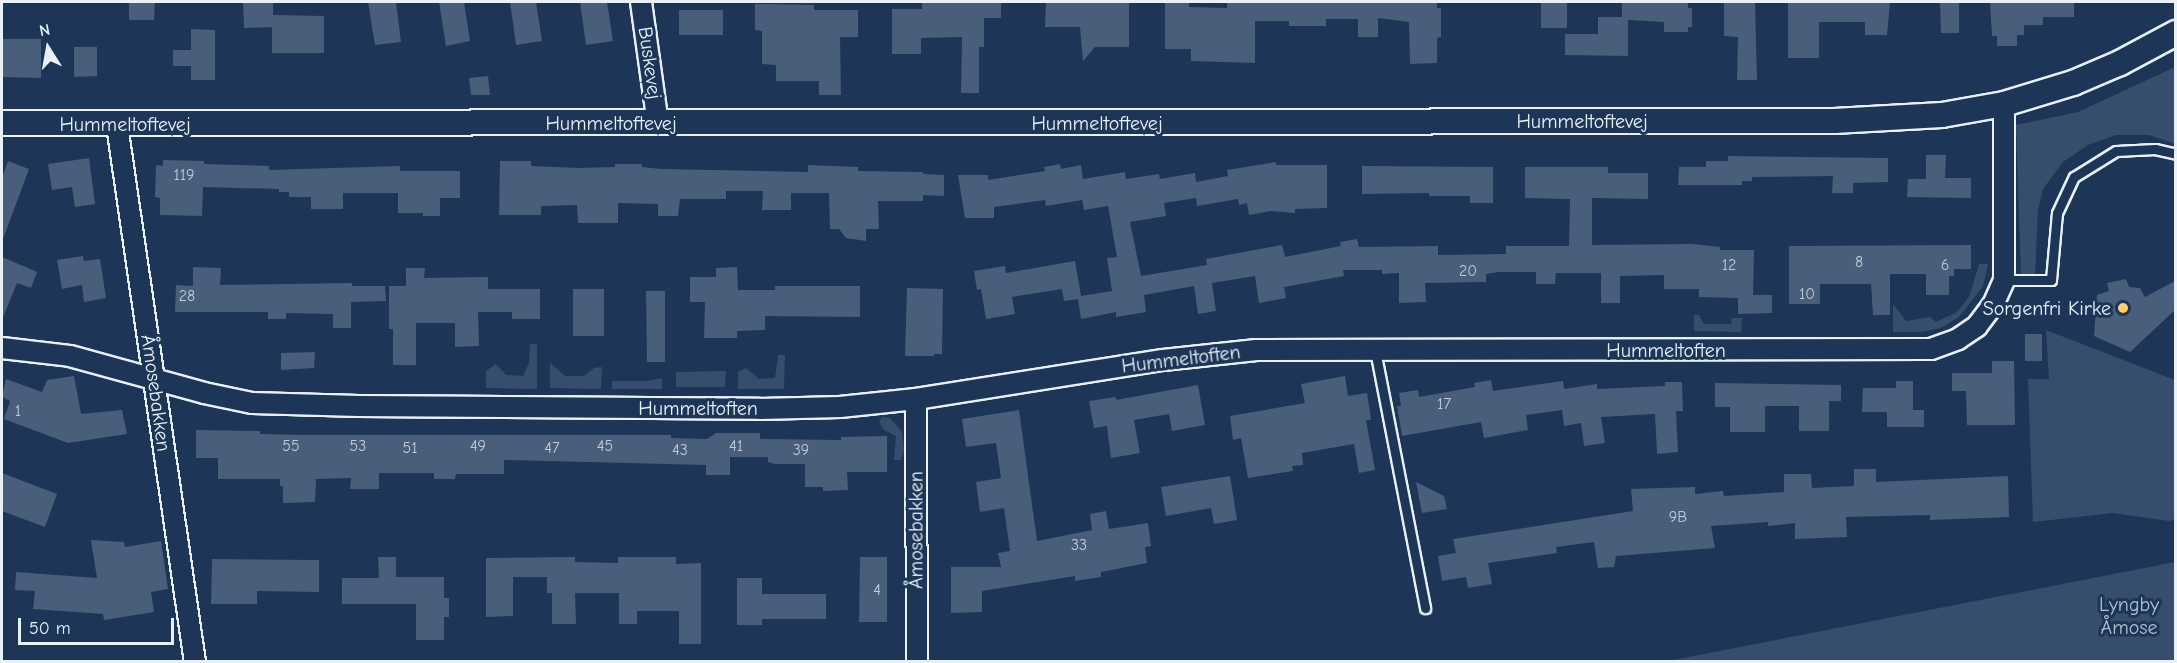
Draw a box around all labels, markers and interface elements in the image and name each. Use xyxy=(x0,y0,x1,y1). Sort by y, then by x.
north arrow xyxy=(18,18,78,78)
text: N xyxy=(38,21,51,40)
street label: Buskevej xyxy=(633,25,667,101)
street label: Hummeltoftevej xyxy=(1516,109,1648,133)
street label: Hummeltoftevej xyxy=(545,111,677,135)
street label: Hummeltoftevej xyxy=(1031,111,1163,135)
street label: Hummeltoftevej xyxy=(59,112,191,136)
house number: 119 xyxy=(173,165,195,185)
house number: 8 xyxy=(1855,252,1863,272)
house number: 12 xyxy=(1722,255,1736,275)
house number: 6 xyxy=(1941,255,1949,275)
house number: 20 xyxy=(1459,261,1477,281)
house number: 10 xyxy=(1799,284,1815,304)
house number: 28 xyxy=(179,286,195,306)
place label: Sorgenfri Kirke xyxy=(1983,296,2111,320)
marker: Sorgenfri Kirke xyxy=(2116,301,2130,315)
street label: Åmosebakken xyxy=(136,333,176,453)
street label: Hummeltoften xyxy=(1606,338,1726,362)
street label: Hummeltoften xyxy=(1120,340,1242,378)
house number: 17 xyxy=(1437,394,1451,414)
street label: Hummeltoften xyxy=(638,396,758,420)
house number: 1 xyxy=(15,401,21,421)
house number: 55 xyxy=(282,436,300,456)
house number: 53 xyxy=(350,436,366,456)
house number: 49 xyxy=(470,436,486,456)
house number: 45 xyxy=(597,436,613,456)
house number: 41 xyxy=(729,436,743,456)
house number: 51 xyxy=(402,438,418,458)
house number: 47 xyxy=(544,438,560,458)
house number: 43 xyxy=(672,440,688,460)
house number: 39 xyxy=(793,440,809,460)
street label: Åmosebakken xyxy=(904,471,928,589)
house number: 9B xyxy=(1669,507,1687,527)
house number: 33 xyxy=(1071,535,1087,555)
house number: 4 xyxy=(873,580,881,600)
park label: Lyngby Åmose xyxy=(2099,593,2159,640)
scale bar xyxy=(21,606,177,644)
text: 50 m xyxy=(29,618,71,639)

